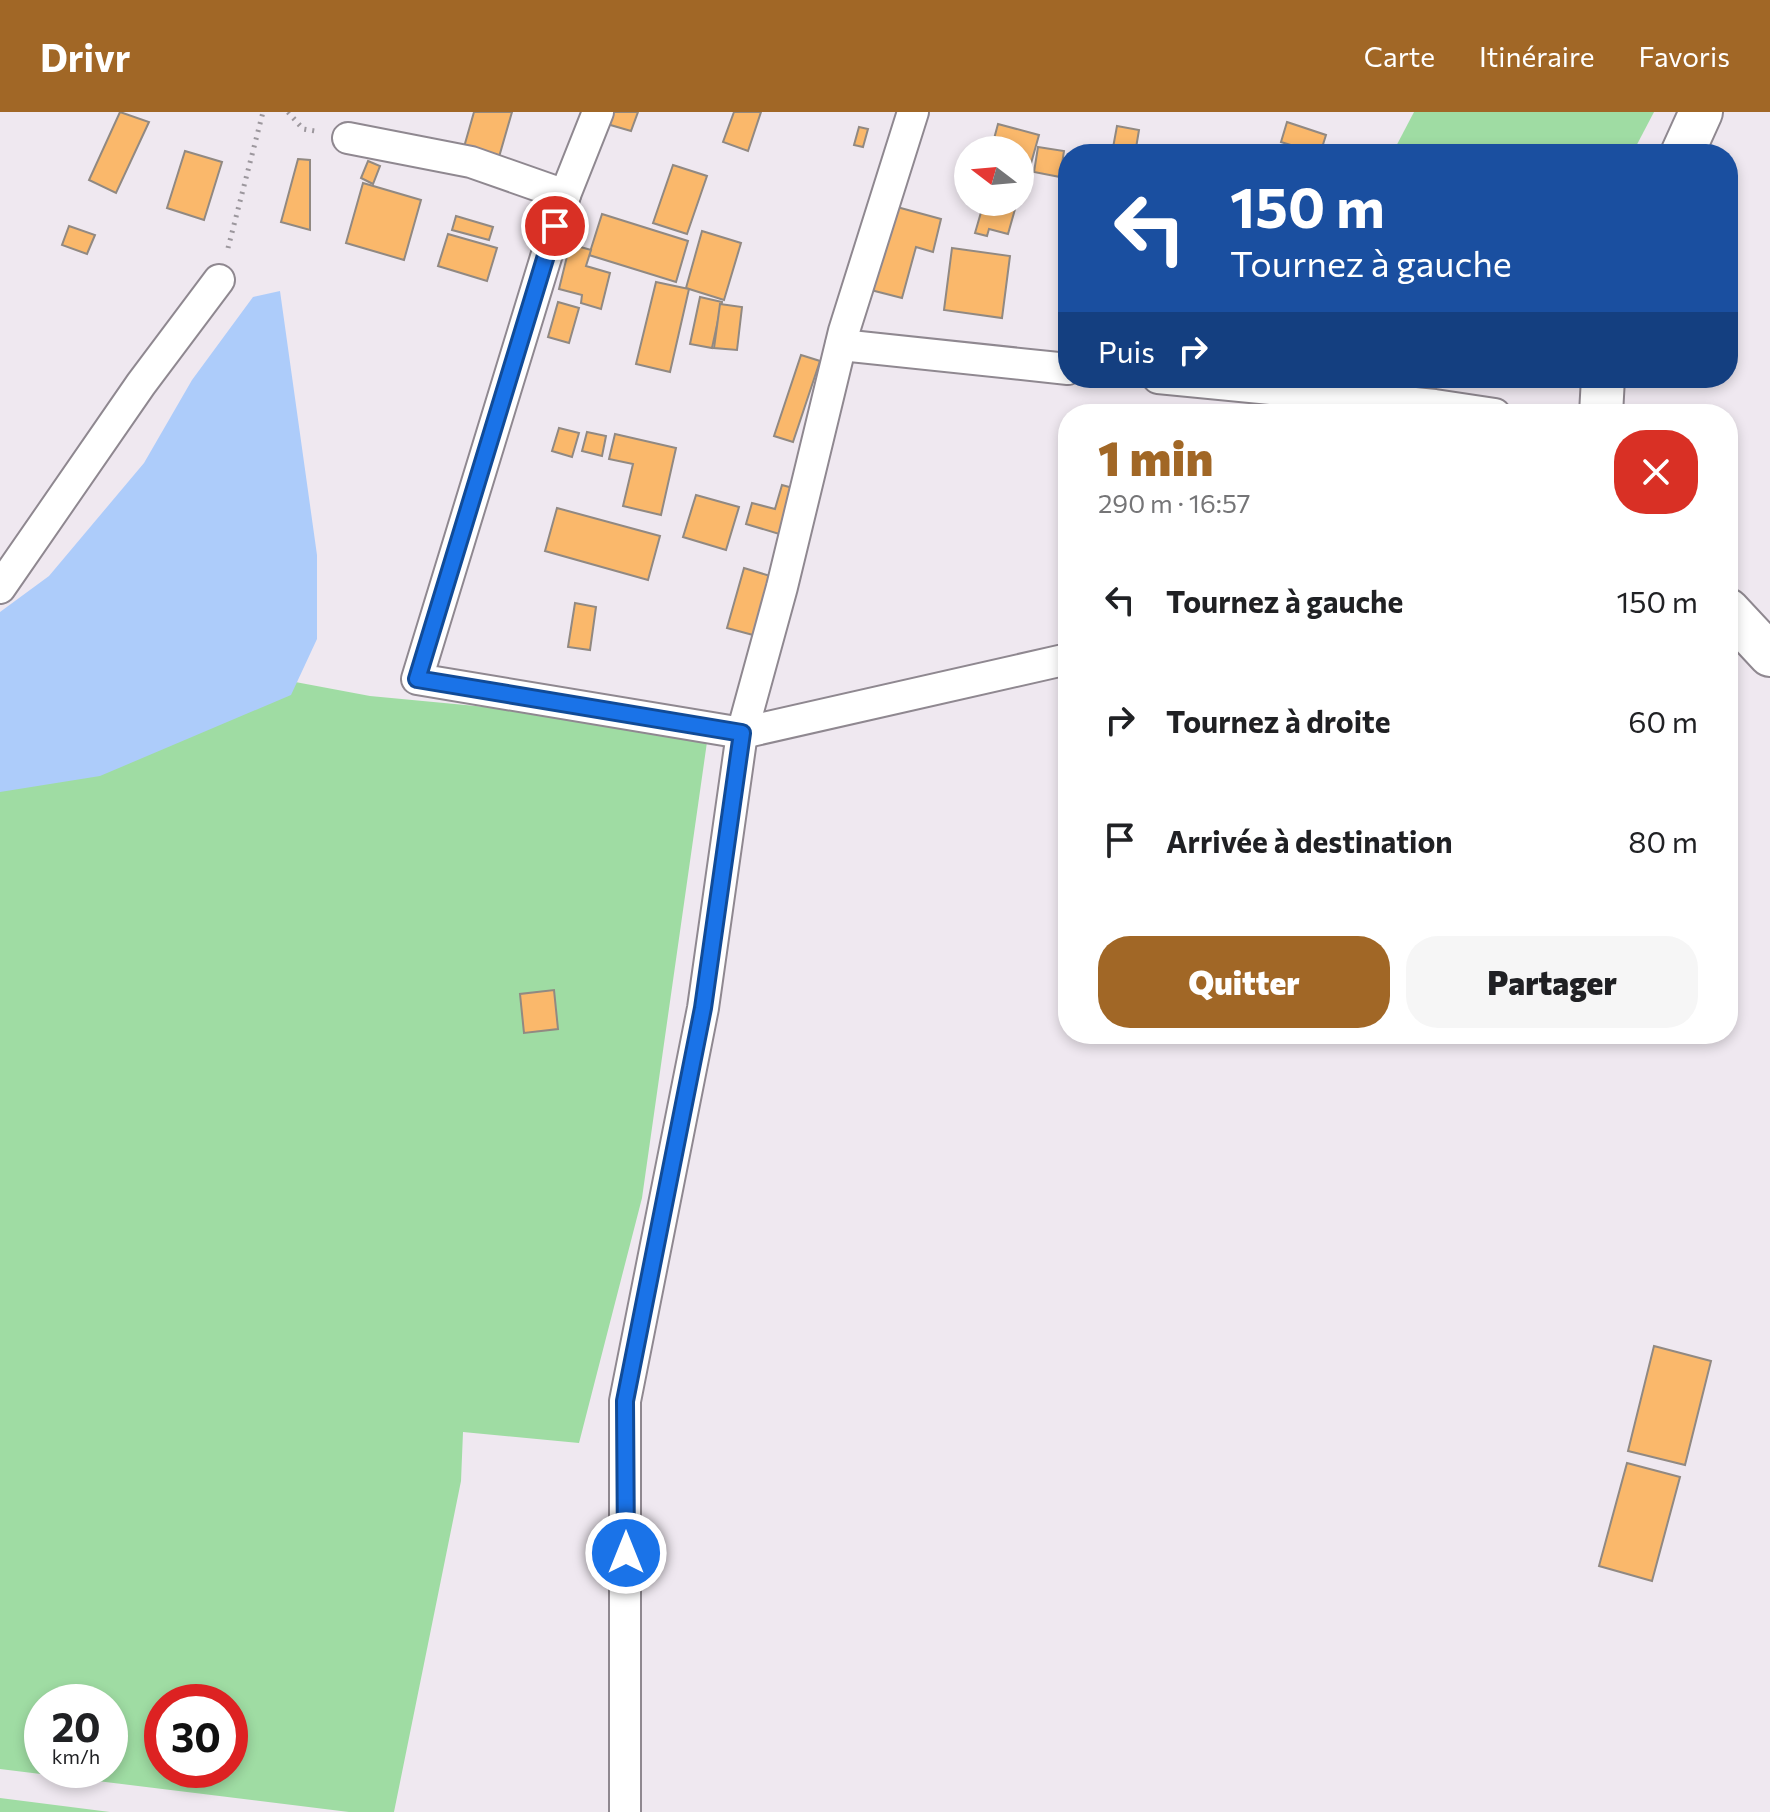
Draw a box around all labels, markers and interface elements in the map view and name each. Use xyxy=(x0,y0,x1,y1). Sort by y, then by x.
text: Drivr xyxy=(40,33,130,80)
text: Carte xyxy=(1364,39,1435,73)
text: Itinéraire xyxy=(1479,39,1594,73)
text: Favoris xyxy=(1638,39,1730,73)
north arrow xyxy=(954,136,1034,216)
map controls xyxy=(954,136,1034,216)
text: 150 m xyxy=(1230,171,1385,240)
icon: left xyxy=(1098,176,1202,280)
pin xyxy=(521,192,589,260)
icon: arrive xyxy=(533,204,577,248)
text: Tournez à gauche xyxy=(1230,240,1512,284)
icon: right xyxy=(1171,328,1215,372)
text: Puis xyxy=(1098,332,1155,369)
text: 1 min xyxy=(1098,427,1213,486)
button: close xyxy=(1614,430,1698,514)
text: 290 m · 16:57 xyxy=(1098,487,1251,518)
icon: left xyxy=(1098,578,1142,622)
text: Tournez à gauche xyxy=(1166,582,1403,619)
text: 150 m xyxy=(1616,582,1698,619)
icon: right xyxy=(1098,698,1142,742)
text: Tournez à droite xyxy=(1166,702,1390,739)
text: 60 m xyxy=(1628,702,1698,739)
icon: arrive xyxy=(1098,818,1142,862)
text: Arrivée à destination xyxy=(1166,822,1453,859)
text: 80 m xyxy=(1628,822,1698,859)
button: Quitter xyxy=(1098,936,1390,1028)
button: Partager xyxy=(1406,936,1698,1028)
position arrow xyxy=(584,1511,668,1595)
speed limit sign: 30 xyxy=(144,1684,248,1788)
text: 20 xyxy=(51,1701,101,1750)
text: km/h xyxy=(52,1744,100,1768)

